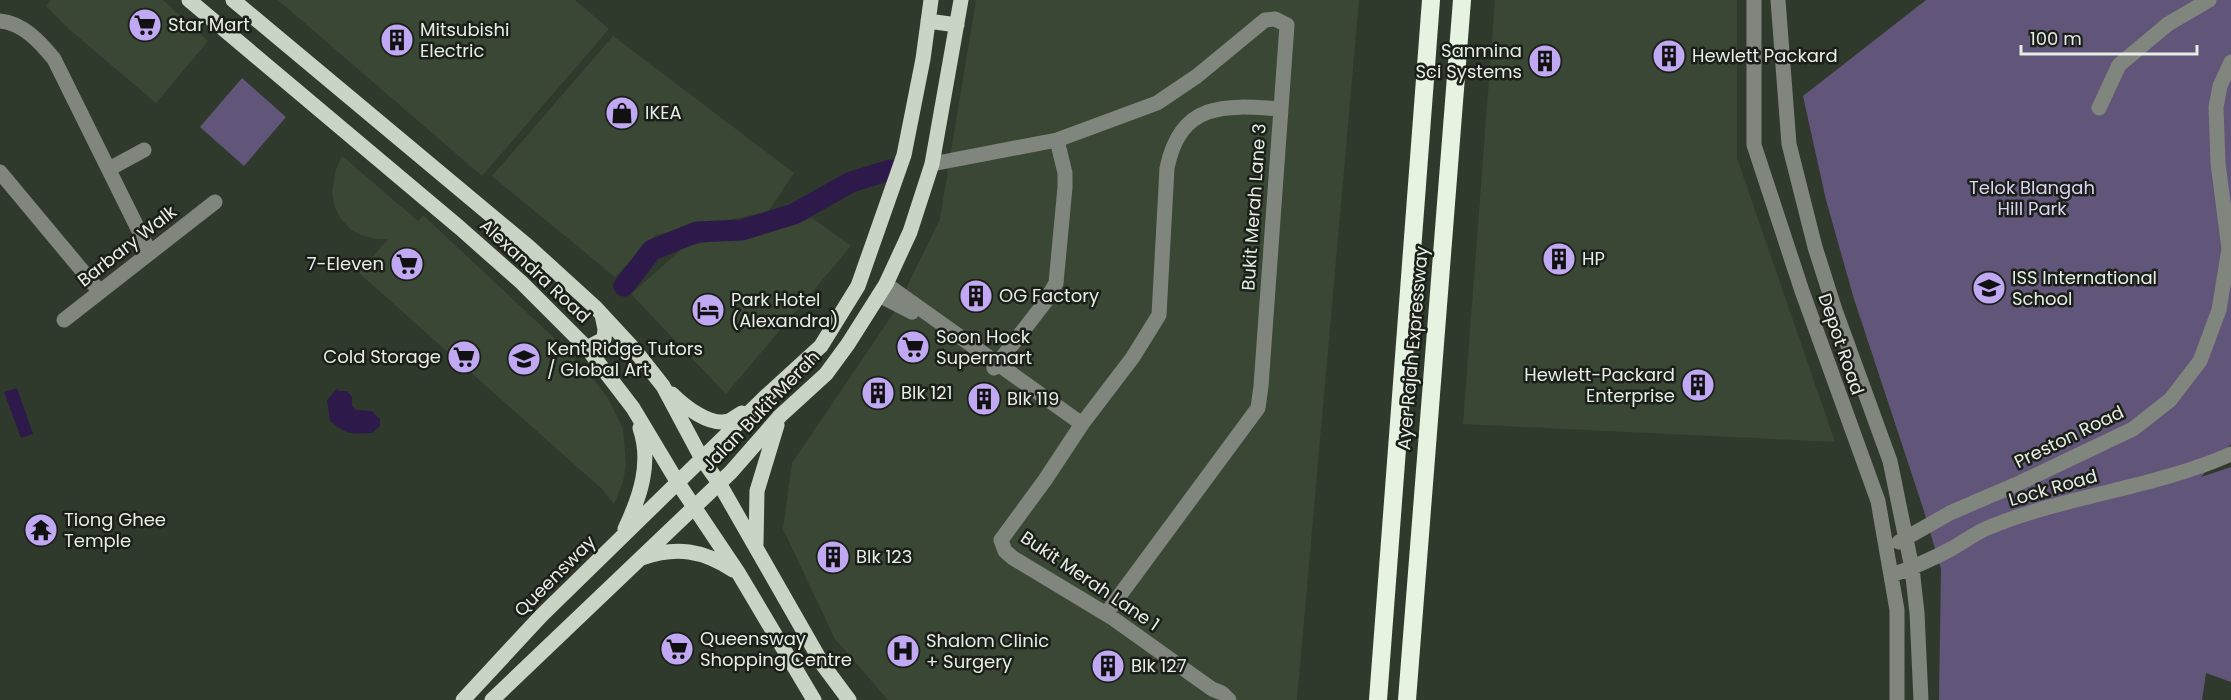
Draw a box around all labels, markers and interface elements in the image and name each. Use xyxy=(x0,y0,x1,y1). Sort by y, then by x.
supermarket icon: Star Mart xyxy=(127,7,163,43)
place label: Star Mart xyxy=(168,12,250,37)
place label: Mitsubishi Electric xyxy=(420,17,509,63)
scale bar xyxy=(2021,18,2196,56)
building icon: Mitsubishi Electric xyxy=(379,22,415,58)
text: 100 m xyxy=(2030,26,2082,51)
place label: Sanmina Sci Systems xyxy=(1416,38,1522,84)
building icon: Hewlett Packard xyxy=(1651,38,1687,74)
building icon: Sanmina Sci Systems xyxy=(1527,43,1563,79)
place label: Hewlett Packard xyxy=(1692,43,1838,68)
shop icon: IKEA xyxy=(604,95,640,131)
place label: IKEA xyxy=(645,100,682,125)
street label: Bukit Merah Lane 3 xyxy=(1235,123,1272,291)
park label: Telok Blangah Hill Park xyxy=(1969,175,2095,221)
street label: Barbary Walk xyxy=(72,199,182,292)
street label: Alexandra Road xyxy=(475,213,596,328)
building icon: HP xyxy=(1541,241,1577,277)
street label: Ayer Rajah Expressway xyxy=(1391,245,1434,451)
supermarket icon: 7-Eleven xyxy=(389,246,425,282)
place label: HP xyxy=(1582,246,1605,271)
place label: 7-Eleven xyxy=(307,251,384,276)
place label: ISS International School xyxy=(2012,265,2157,311)
school or university icon: ISS International School xyxy=(1971,270,2007,306)
building icon: OG Factory xyxy=(958,278,994,314)
place label: OG Factory xyxy=(999,283,1099,308)
place label: Park Hotel (Alexandra) xyxy=(731,287,838,333)
street label: Depot Road xyxy=(1812,290,1871,398)
hotel icon: Park Hotel (Alexandra) xyxy=(690,292,726,328)
place label: Soon Hock Supermart xyxy=(936,324,1032,370)
supermarket icon: Soon Hock Supermart xyxy=(895,329,931,365)
place label: Kent Ridge Tutors / Global Art xyxy=(547,336,703,382)
supermarket icon: Cold Storage xyxy=(446,339,482,375)
school or university icon: Kent Ridge Tutors / Global Art xyxy=(506,341,542,377)
place label: Cold Storage xyxy=(323,344,441,369)
street label: Jalan Bukit Merah xyxy=(696,345,825,477)
place label: Hewlett-Packard Enterprise xyxy=(1524,362,1675,408)
building icon: Hewlett-Packard Enterprise xyxy=(1680,367,1716,403)
building icon: Blk 121 xyxy=(860,375,896,411)
place label: Blk 121 xyxy=(901,380,952,405)
building icon: Blk 119 xyxy=(966,381,1002,417)
place label: Blk 119 xyxy=(1007,386,1059,411)
street label: Preston Road xyxy=(2010,399,2128,474)
street label: Lock Road xyxy=(2006,463,2100,512)
place label: Tiong Ghee Temple xyxy=(64,507,166,553)
temple icon: Tiong Ghee Temple xyxy=(23,512,59,548)
street label: Bukit Merah Lane 1 xyxy=(1016,525,1165,636)
street label: Queensway xyxy=(508,529,601,622)
building icon: Blk 123 xyxy=(815,539,851,575)
place label: Blk 123 xyxy=(856,544,912,569)
place label: Queensway Shopping Centre xyxy=(700,626,852,672)
place label: Shalom Clinic + Surgery xyxy=(926,628,1049,674)
supermarket icon: Queensway Shopping Centre xyxy=(659,631,695,667)
hospital icon: Shalom Clinic + Surgery xyxy=(885,633,921,669)
building icon: Blk 127 xyxy=(1090,648,1126,684)
place label: Blk 127 xyxy=(1131,653,1187,678)

